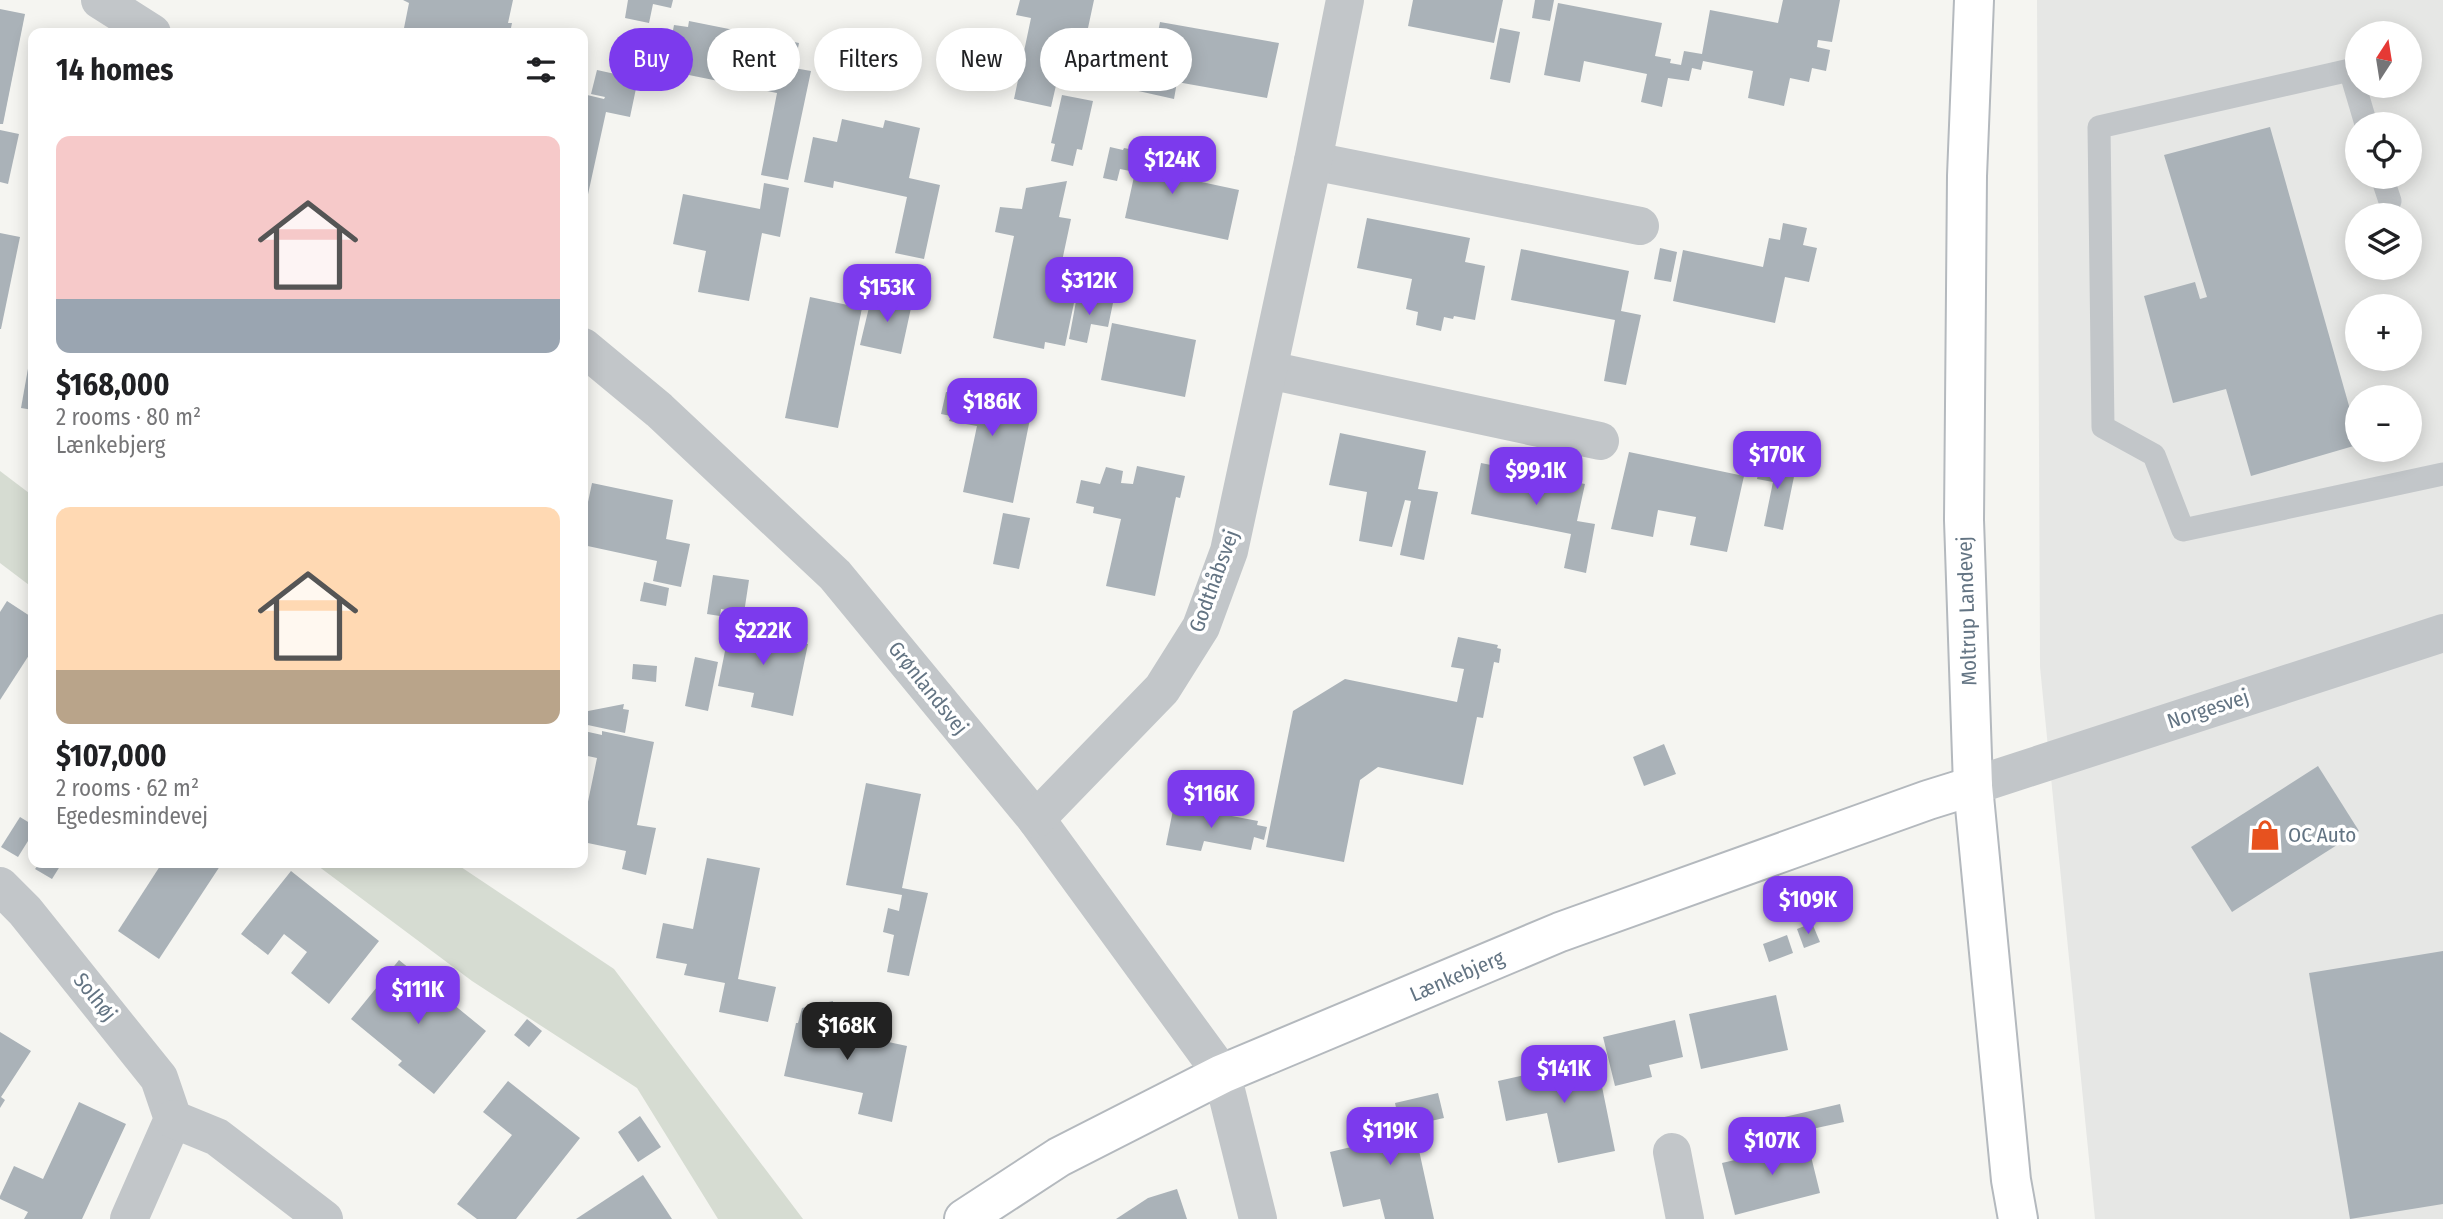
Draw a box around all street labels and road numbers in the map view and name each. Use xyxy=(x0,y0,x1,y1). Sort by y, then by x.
street label: Godthåbsvej xyxy=(1183,526,1245,636)
street label: Moltrup Landevej xyxy=(1951,536,1983,686)
street label: Grønlandsvej xyxy=(882,636,974,740)
street label: Norgesvej xyxy=(2164,684,2252,734)
street label: Lænkebjerg xyxy=(1406,944,1508,1008)
street label: Solhøj xyxy=(68,968,122,1026)

